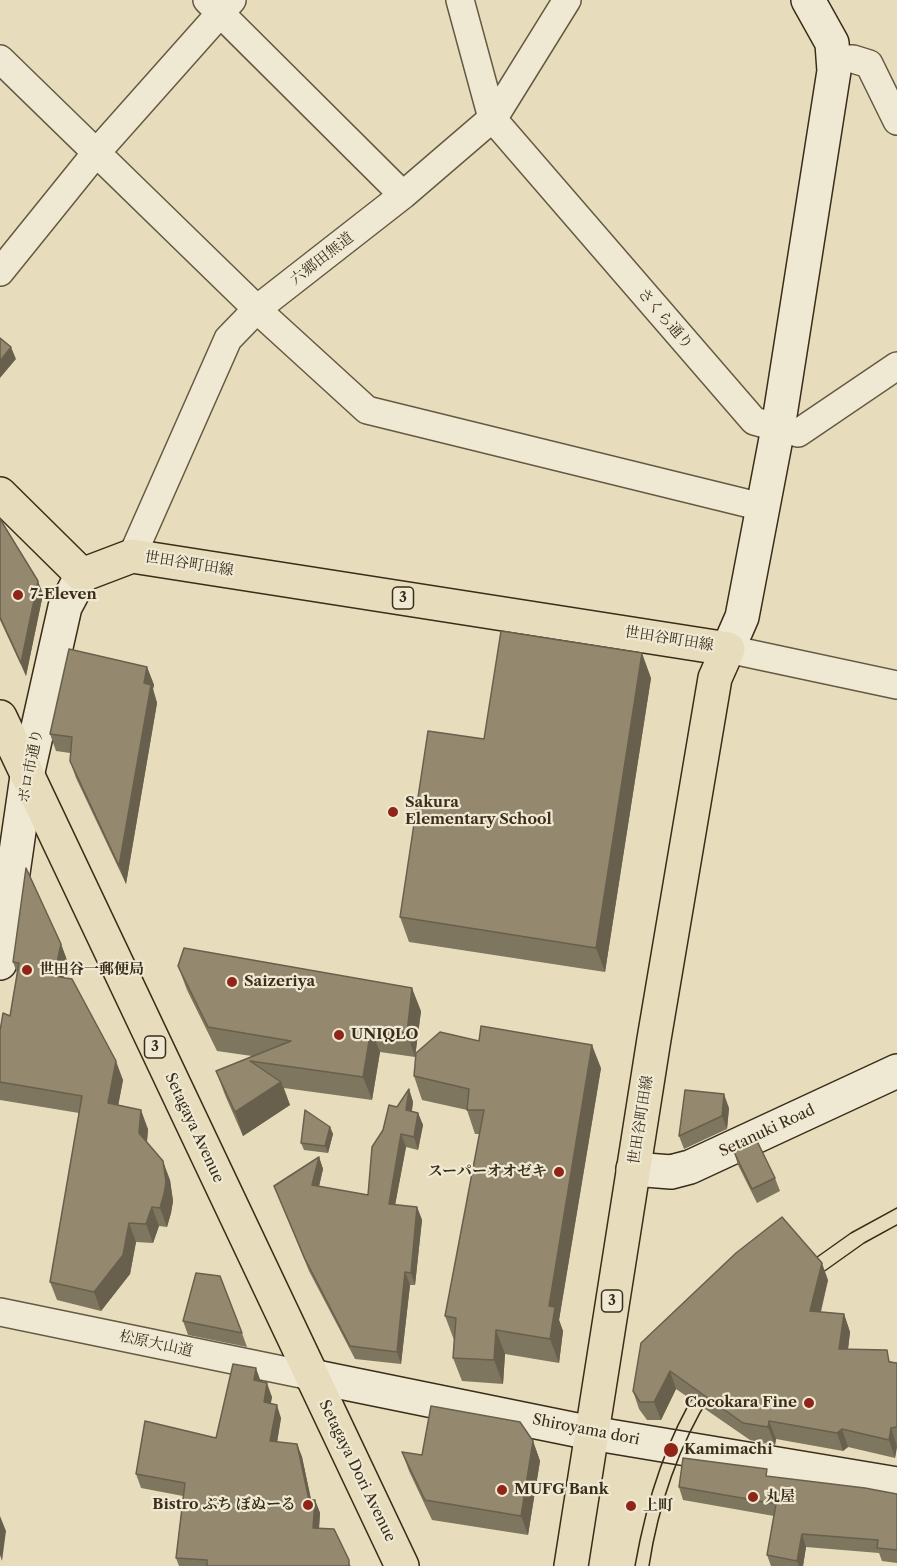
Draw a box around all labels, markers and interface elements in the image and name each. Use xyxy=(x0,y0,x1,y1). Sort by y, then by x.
street label: 六郷田無道 xyxy=(287,229,357,289)
street label: さくら通り xyxy=(634,285,696,353)
street label: 世田谷町田線 xyxy=(143,548,235,580)
place label: 7-Eleven xyxy=(30,586,97,604)
road number: 3 xyxy=(392,587,414,609)
marker: 7-Eleven xyxy=(11,588,25,602)
street label: 世田谷町田線 xyxy=(623,623,715,655)
street label: ボロ市通り xyxy=(15,727,47,805)
place label: Sakura Elementary School xyxy=(405,794,552,829)
marker: Sakura Elementary School xyxy=(386,805,400,819)
place label: 世田谷一郵便局 xyxy=(39,961,144,979)
marker: 世田谷一郵便局 xyxy=(20,963,34,977)
place label: Saizeriya xyxy=(244,973,315,991)
marker: Saizeriya xyxy=(225,975,239,989)
place label: UNIQLO xyxy=(351,1026,418,1044)
marker: UNIQLO xyxy=(332,1028,346,1042)
road number: 3 xyxy=(144,1036,166,1058)
street label: Setagaya Avenue xyxy=(161,1070,227,1186)
street label: 世田谷町田線 xyxy=(625,1074,657,1166)
street label: Setanuki Road xyxy=(716,1101,818,1161)
place label: スーパーオオゼキ xyxy=(428,1163,547,1181)
marker: スーパーオオゼキ xyxy=(552,1165,566,1179)
road number: 3 xyxy=(602,1290,622,1312)
street label: 松原大山道 xyxy=(117,1327,195,1361)
place label: Cocokara Fine xyxy=(685,1394,797,1412)
marker: Cocokara Fine xyxy=(802,1396,816,1410)
street label: Setagaya Dori Avenue xyxy=(315,1397,399,1545)
street label: Shiroyama dori xyxy=(531,1411,641,1449)
marker: Kamimachi xyxy=(662,1441,680,1459)
place label: Kamimachi xyxy=(684,1441,772,1459)
place label: MUFG Bank xyxy=(514,1481,609,1499)
marker: MUFG Bank xyxy=(495,1483,509,1497)
place label: 丸屋 xyxy=(765,1488,795,1506)
marker: 丸屋 xyxy=(746,1490,760,1504)
place label: Bistro ぷち ぼぬーる xyxy=(152,1496,296,1514)
place label: 上町 xyxy=(643,1497,673,1515)
marker: Bistro ぷち ぼぬーる xyxy=(301,1498,315,1512)
marker: 上町 xyxy=(624,1499,638,1513)

